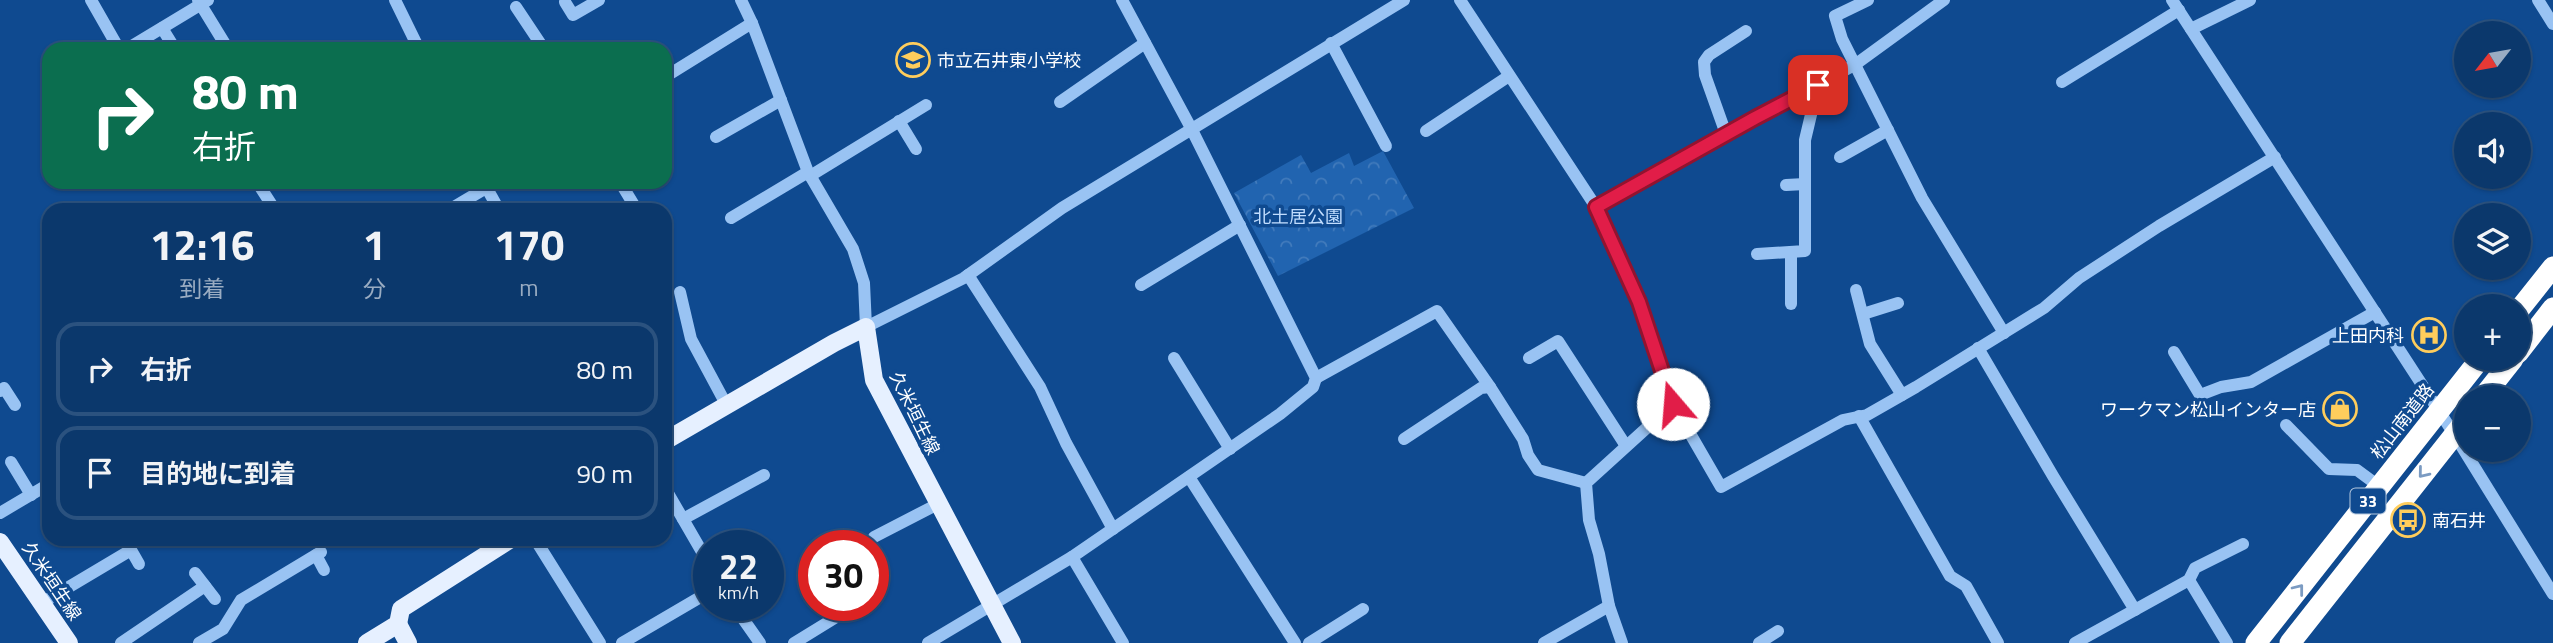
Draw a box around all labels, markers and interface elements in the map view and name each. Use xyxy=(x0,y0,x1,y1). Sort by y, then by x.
north arrow xyxy=(2454,21,2530,98)
map controls xyxy=(2454,21,2531,462)
school or university icon: 市立石井東小学校 xyxy=(894,41,932,79)
place label: 市立石井東小学校 xyxy=(937,47,1081,74)
text: 80 m xyxy=(192,53,299,128)
pin xyxy=(1788,55,1848,115)
icon: arrive xyxy=(1799,66,1837,104)
icon: right xyxy=(77,70,168,161)
button: sound xyxy=(2454,112,2531,189)
text: 右折 xyxy=(192,122,256,170)
park label: 北土居公園 xyxy=(1253,203,1343,230)
button: layers xyxy=(2454,203,2531,280)
text: 12:16 xyxy=(150,212,255,276)
text: 1 xyxy=(362,212,386,276)
text: 170 xyxy=(494,212,564,276)
text: m xyxy=(519,270,539,305)
text: 到着 xyxy=(179,271,225,306)
text: 分 xyxy=(363,271,386,306)
button: + xyxy=(2454,294,2531,371)
hospital icon: 上田内科 xyxy=(2410,316,2448,354)
place label: 上田内科 xyxy=(2332,322,2404,349)
icon: right xyxy=(81,350,119,388)
text: 右折 xyxy=(140,350,192,389)
text: 80 m xyxy=(576,350,633,389)
street label: 久米垣生線 xyxy=(883,367,947,459)
position arrow xyxy=(1636,367,1710,441)
street label: 松山南道路 xyxy=(2364,377,2440,465)
button: − xyxy=(2454,385,2531,462)
shop icon: ワークマン松山インター店 xyxy=(2321,390,2359,428)
place label: ワークマン松山インター店 xyxy=(2100,396,2316,423)
icon: arrive xyxy=(81,454,119,492)
text: 目的地に到着 xyxy=(140,454,296,493)
text: 90 m xyxy=(576,454,633,493)
one-way arrow xyxy=(2419,465,2432,478)
road number: 33 xyxy=(2350,488,2386,514)
bus stop icon: 南石井 xyxy=(2389,501,2427,539)
place label: 南石井 xyxy=(2432,507,2486,534)
speed limit sign: 30 xyxy=(798,530,889,621)
street label: 久米垣生線 xyxy=(16,536,88,626)
text: 22 xyxy=(719,539,758,593)
text: km/h xyxy=(718,579,759,606)
one-way arrow xyxy=(2290,585,2303,597)

